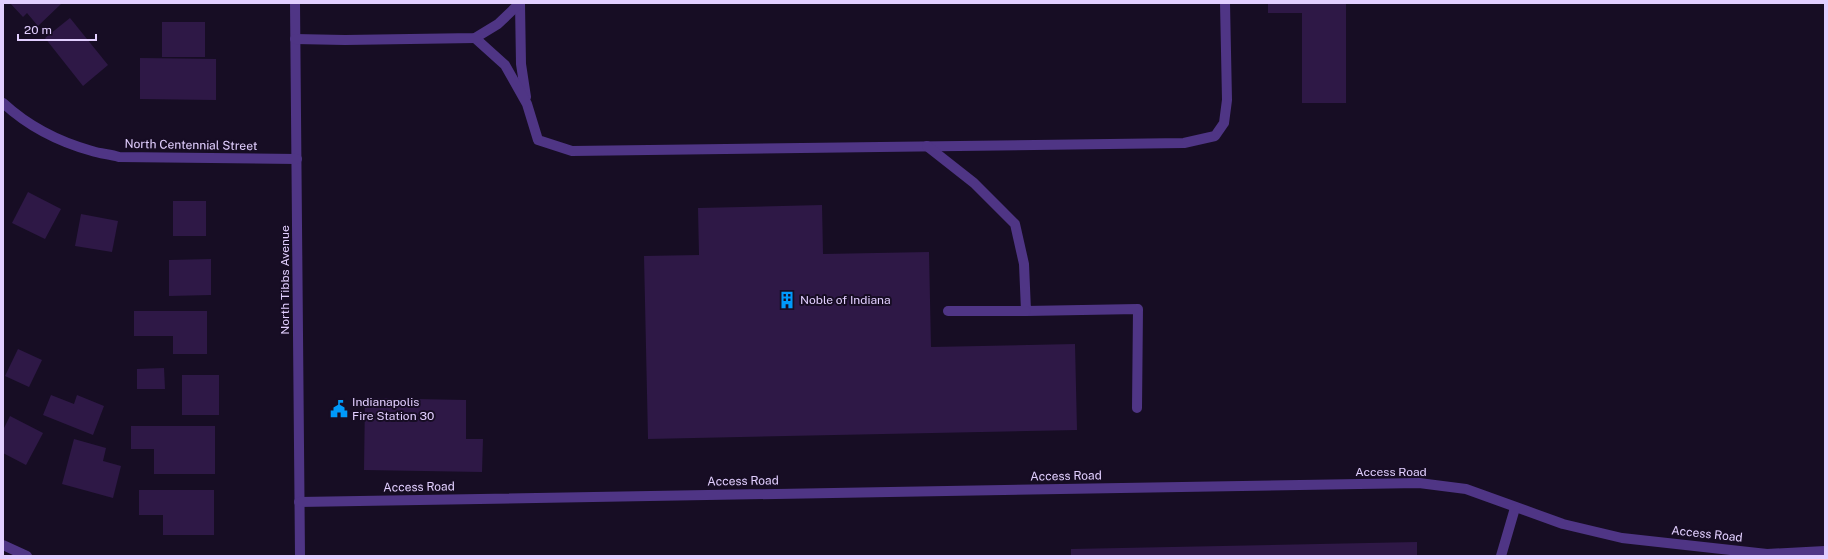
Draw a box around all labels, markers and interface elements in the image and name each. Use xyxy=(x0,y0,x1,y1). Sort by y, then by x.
scale bar xyxy=(18,16,96,42)
text: 20 m xyxy=(24,23,52,37)
street label: North Centennial Street xyxy=(124,137,258,153)
street label: North Tibbs Avenue xyxy=(278,225,292,335)
building icon: Noble of Indiana xyxy=(777,290,797,310)
place label: Noble of Indiana xyxy=(800,293,891,307)
place label: Indianapolis Fire Station 30 xyxy=(352,395,434,423)
public building icon: Indianapolis Fire Station 30 xyxy=(329,399,349,419)
street label: Access Road xyxy=(1355,465,1427,479)
street label: Access Road xyxy=(1030,468,1102,484)
street label: Access Road xyxy=(707,473,779,489)
street label: Access Road xyxy=(383,479,455,495)
street label: Access Road xyxy=(1671,523,1743,545)

